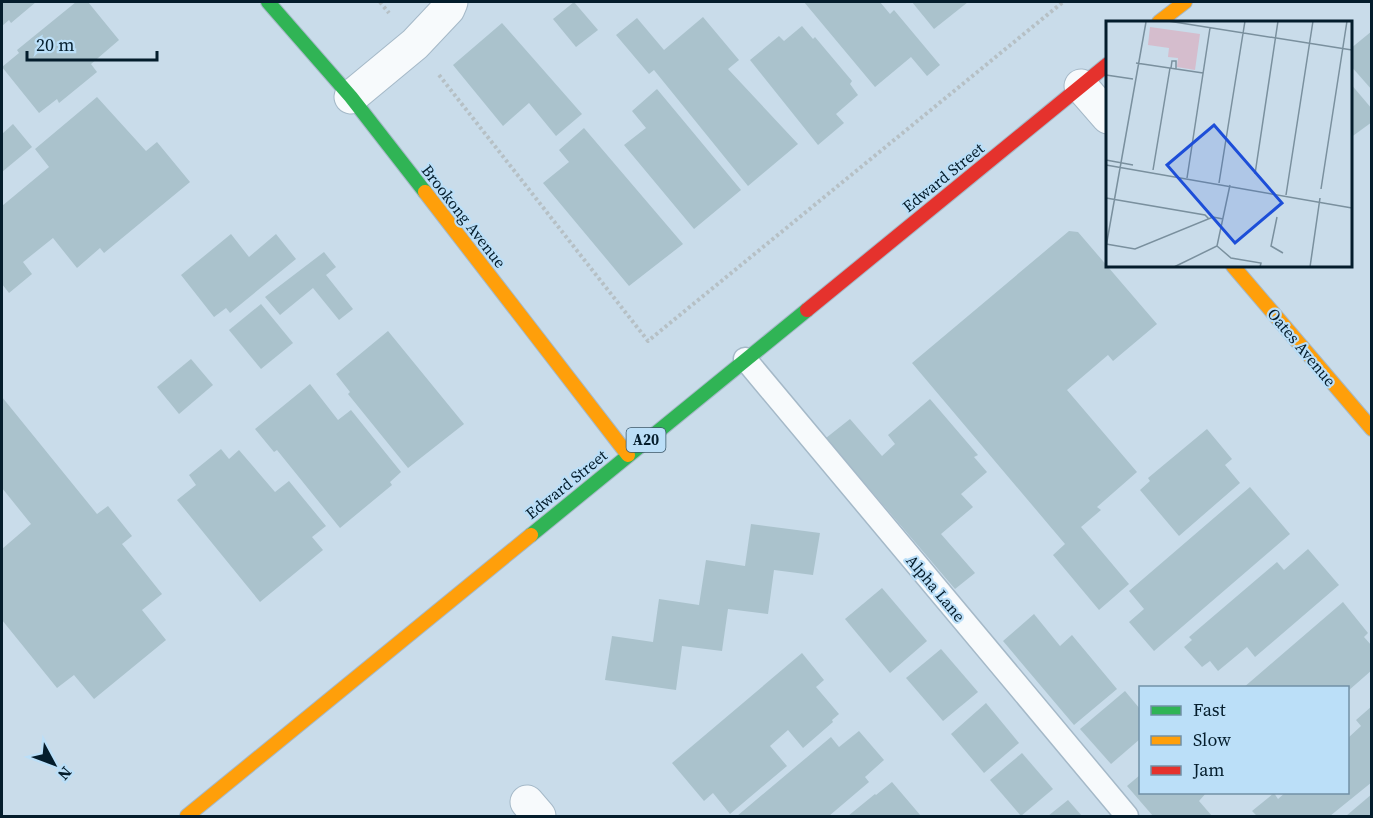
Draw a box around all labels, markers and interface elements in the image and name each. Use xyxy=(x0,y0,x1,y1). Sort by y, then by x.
inset map xyxy=(1106,21,1352,267)
scale bar xyxy=(27,24,158,62)
text: 20 m xyxy=(36,32,74,57)
street label: Edward Street xyxy=(897,137,989,217)
street label: Brookong Avenue xyxy=(417,160,511,272)
street label: Oates Avenue xyxy=(1263,303,1341,391)
road number: A20 xyxy=(626,428,666,452)
street label: Edward Street xyxy=(520,444,612,524)
street label: Alpha Lane xyxy=(901,550,971,626)
legend xyxy=(1139,686,1349,794)
text: Fast xyxy=(1193,697,1226,722)
text: Slow xyxy=(1193,727,1231,752)
north arrow xyxy=(24,734,84,794)
text: Jam xyxy=(1192,757,1225,782)
text: N xyxy=(53,762,77,786)

